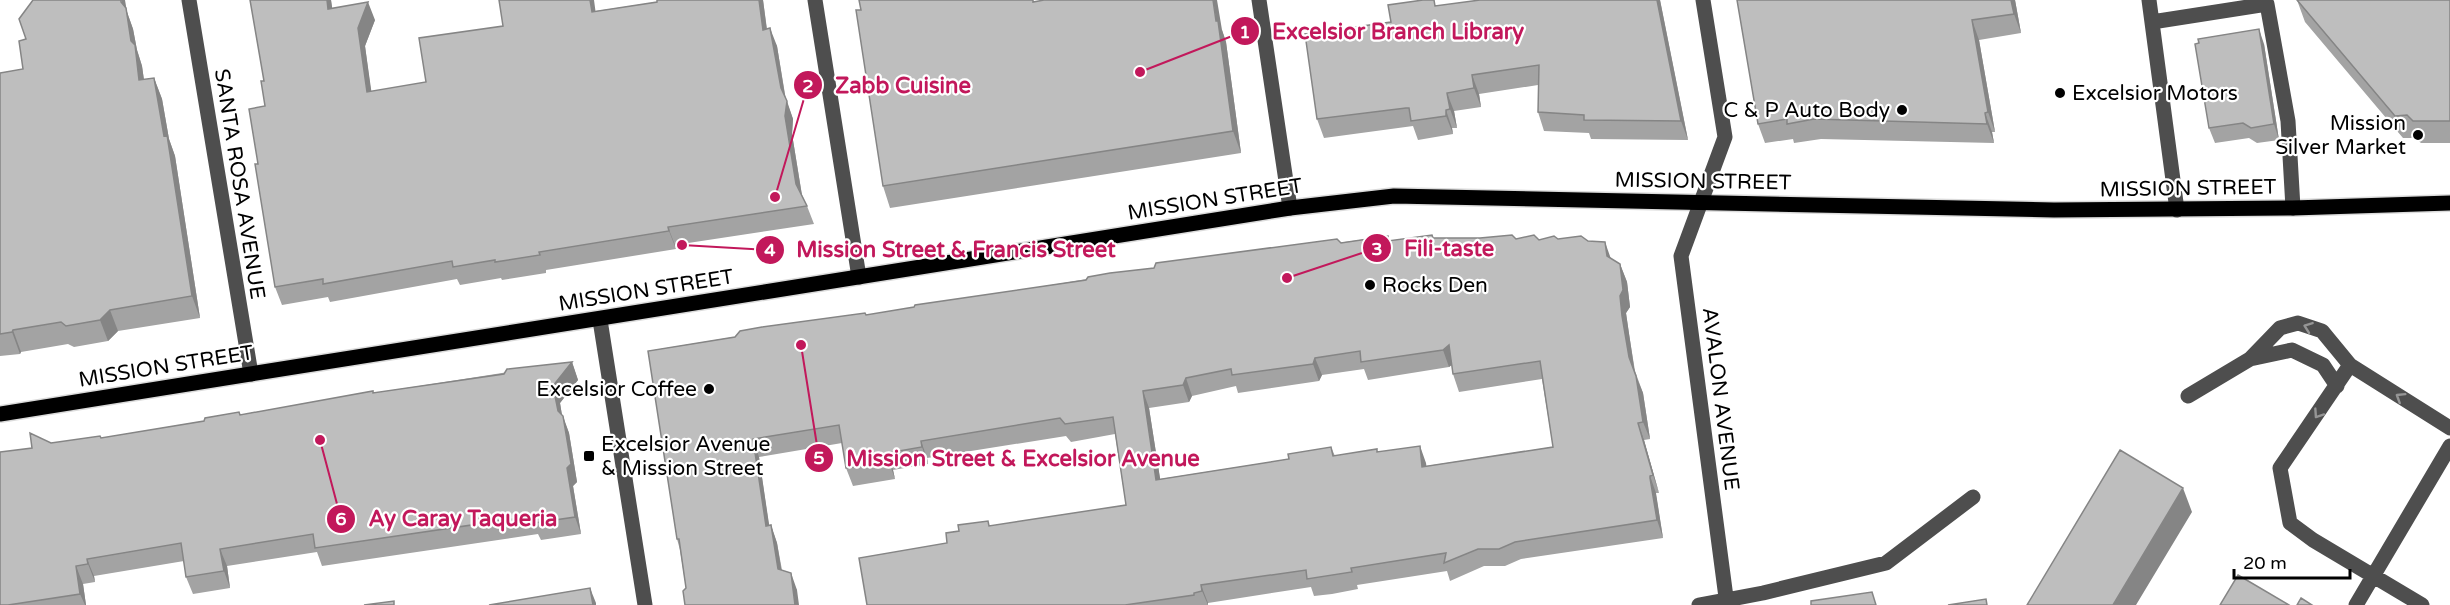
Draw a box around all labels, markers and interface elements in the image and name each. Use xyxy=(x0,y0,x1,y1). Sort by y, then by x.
callout: Excelsior Branch Library xyxy=(1230,11,1536,51)
text: Excelsior Branch Library xyxy=(1272,19,1524,45)
text: 1 xyxy=(1239,21,1251,43)
callout: Zabb Cuisine xyxy=(793,65,983,105)
street label: SANTA ROSA AVENUE xyxy=(209,67,270,301)
text: Zabb Cuisine xyxy=(835,73,971,99)
text: 2 xyxy=(802,75,814,97)
place label: Excelsior Motors xyxy=(2072,81,2238,106)
marker: Excelsior Motors xyxy=(2053,86,2067,100)
place label: C & P Auto Body xyxy=(1724,98,1890,123)
marker: C & P Auto Body xyxy=(1895,103,1909,117)
place label: Mission Silver Market xyxy=(2275,111,2406,160)
marker: Mission Silver Market xyxy=(2411,128,2425,142)
street label: MISSION STREET xyxy=(1614,167,1792,196)
street label: MISSION STREET xyxy=(1126,173,1305,226)
street label: MISSION STREET xyxy=(2099,174,2277,203)
callout: Fili-taste xyxy=(1362,228,1507,268)
callout: Mission Street & Francis Street xyxy=(755,230,1128,270)
text: Fili-taste xyxy=(1404,236,1494,262)
text: Mission Street & Francis Street xyxy=(796,237,1116,263)
text: 3 xyxy=(1371,238,1383,260)
text: 4 xyxy=(764,239,776,261)
street label: MISSION STREET xyxy=(557,264,736,317)
place label: Rocks Den xyxy=(1382,273,1488,298)
marker: Rocks Den xyxy=(1363,278,1377,292)
street label: AVALON AVENUE xyxy=(1697,306,1744,492)
one-way arrow xyxy=(2303,321,2314,334)
street label: MISSION STREET xyxy=(77,340,256,393)
place label: Excelsior Coffee xyxy=(536,377,697,402)
marker: Excelsior Coffee xyxy=(702,382,716,396)
one-way arrow xyxy=(2396,393,2407,404)
one-way arrow xyxy=(2314,407,2325,418)
place label: Excelsior Avenue & Mission Street xyxy=(601,432,771,481)
callout: Mission Street & Excelsior Avenue xyxy=(804,438,1212,478)
text: Mission Street & Excelsior Avenue xyxy=(846,446,1200,472)
text: 5 xyxy=(813,447,825,469)
marker: Excelsior Avenue & Mission Street xyxy=(582,449,596,463)
callout: Ay Caray Taqueria xyxy=(326,499,569,539)
text: Ay Caray Taqueria xyxy=(369,506,557,532)
text: 6 xyxy=(335,508,347,530)
scale bar xyxy=(2234,542,2350,580)
text: 20 m xyxy=(2243,552,2287,574)

